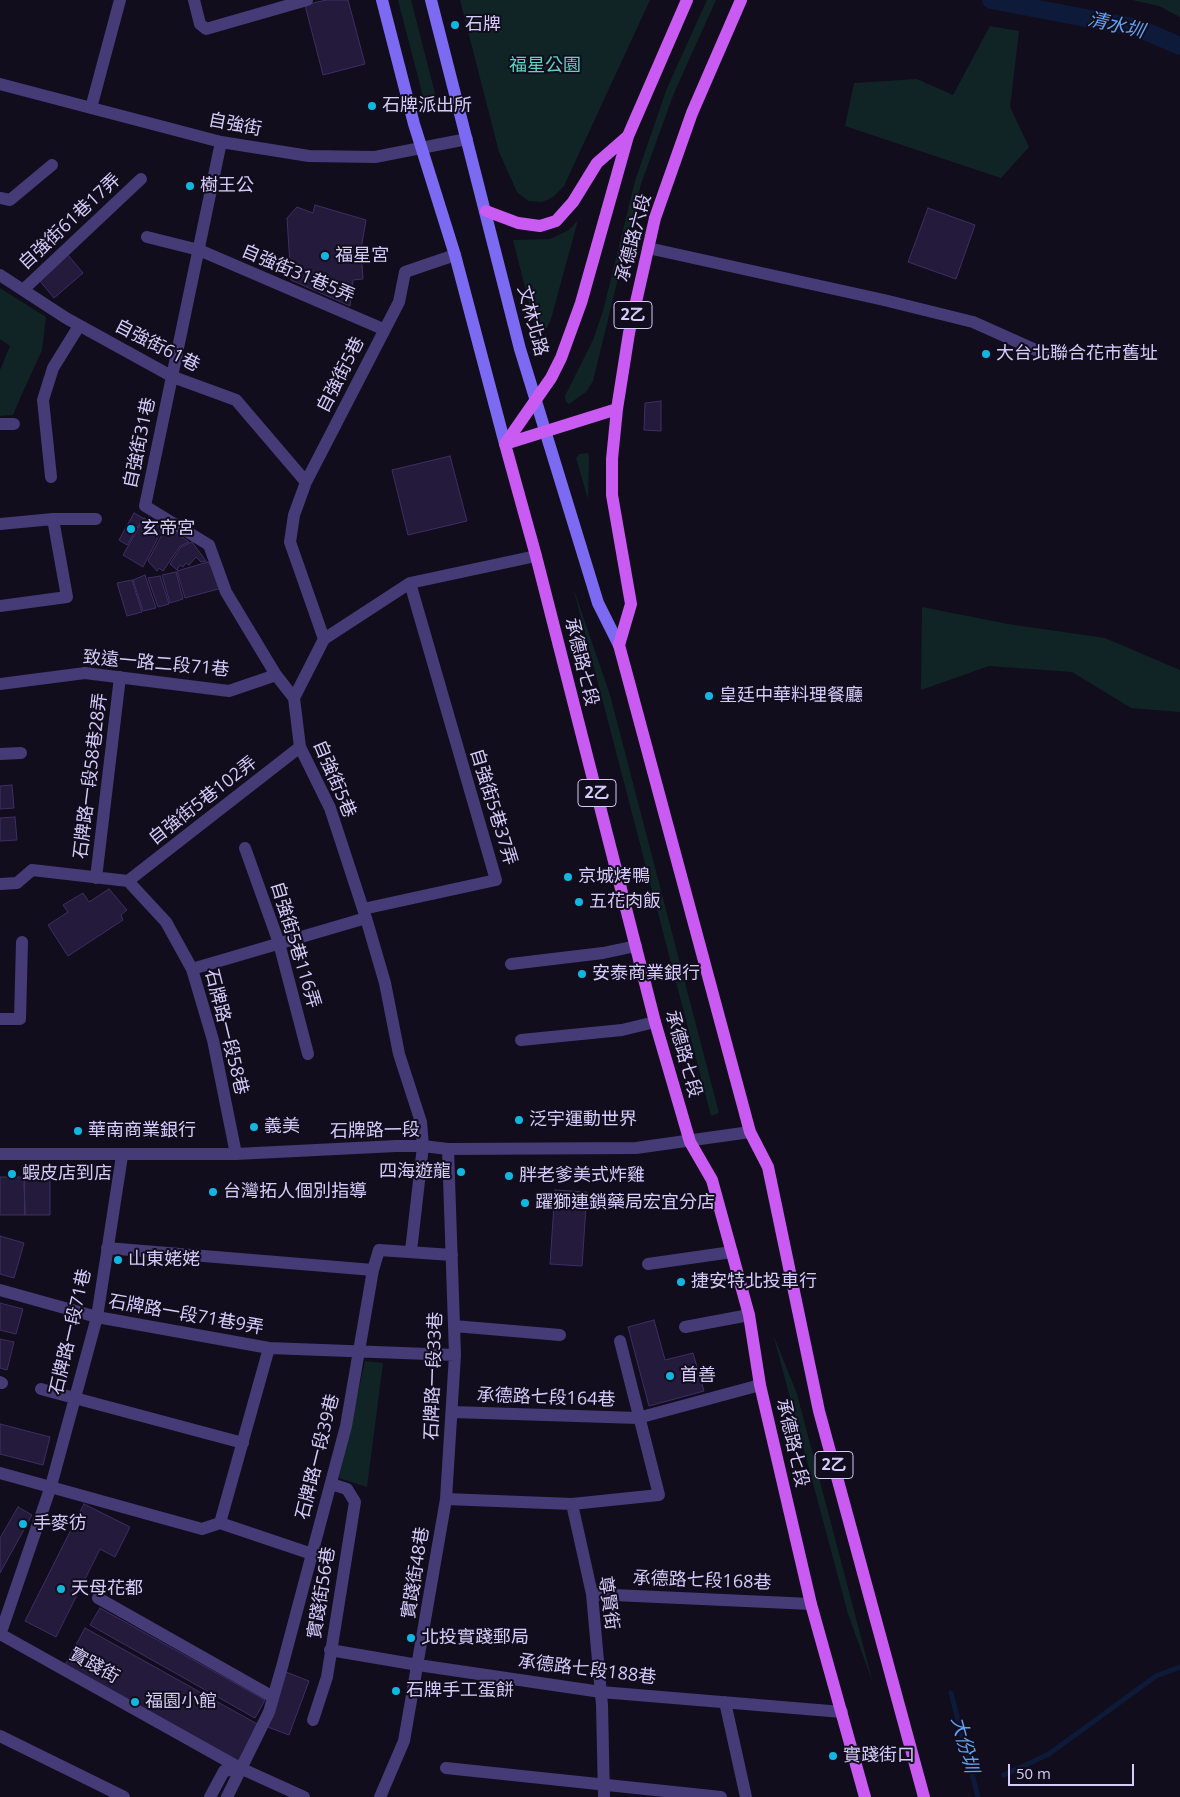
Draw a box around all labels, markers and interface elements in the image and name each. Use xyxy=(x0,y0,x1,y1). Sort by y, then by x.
water label: 清水圳 xyxy=(1086,8,1146,44)
place label: 石牌 xyxy=(465,14,501,36)
marker: 石牌 xyxy=(449,19,461,31)
park label: 福星公園 xyxy=(509,55,581,77)
place label: 石牌派出所 xyxy=(382,95,472,117)
marker: 石牌派出所 xyxy=(366,100,378,112)
street label: 自強街 xyxy=(206,109,264,141)
street label: 自強街61巷17弄 xyxy=(15,169,125,275)
place label: 樹王公 xyxy=(200,175,254,197)
marker: 樹王公 xyxy=(184,180,196,192)
street label: 承德路六段 xyxy=(612,192,656,284)
street label: 自強街31巷5弄 xyxy=(238,240,358,308)
place label: 福星宮 xyxy=(335,245,389,267)
marker: 福星宮 xyxy=(319,250,331,262)
street label: 文林北路 xyxy=(512,283,552,359)
road number: 2乙 xyxy=(614,302,652,328)
street label: 自強街61巷 xyxy=(111,315,203,377)
street label: 自強街5巷 xyxy=(313,333,369,417)
place label: 大台北聯合花市舊址 xyxy=(996,343,1158,365)
marker: 大台北聯合花市舊址 xyxy=(980,348,992,360)
street label: 自強街31巷 xyxy=(120,395,160,491)
place label: 玄帝宮 xyxy=(141,518,195,540)
marker: 玄帝宮 xyxy=(125,523,137,535)
street label: 承德路七段 xyxy=(560,616,602,708)
street label: 致遠一路二段71巷 xyxy=(82,647,230,681)
place label: 皇廷中華料理餐廳 xyxy=(719,685,863,707)
marker: 皇廷中華料理餐廳 xyxy=(703,690,715,702)
street label: 石牌路一段58巷28弄 xyxy=(70,692,112,860)
street label: 自強街5巷 xyxy=(308,737,360,821)
street label: 自強街5巷37弄 xyxy=(465,746,521,868)
street label: 自強街5巷102弄 xyxy=(145,752,261,850)
road number: 2乙 xyxy=(578,780,616,806)
place label: 京城烤鴨 xyxy=(578,866,650,888)
marker: 京城烤鴨 xyxy=(562,871,574,883)
street label: 自強街5巷116弄 xyxy=(265,879,325,1011)
place label: 五花肉飯 xyxy=(589,891,661,913)
marker: 五花肉飯 xyxy=(573,896,585,908)
place label: 安泰商業銀行 xyxy=(592,963,700,985)
street label: 石牌路一段58巷 xyxy=(200,967,252,1097)
marker: 安泰商業銀行 xyxy=(576,968,588,980)
street label: 承德路七段 xyxy=(660,1008,706,1100)
place label: 泛宇運動世界 xyxy=(529,1109,637,1131)
marker: 泛宇運動世界 xyxy=(513,1114,525,1126)
place label: 義美 xyxy=(264,1116,300,1138)
street label: 石牌路一段 xyxy=(330,1119,420,1143)
place label: 華南商業銀行 xyxy=(88,1120,196,1142)
marker: 義美 xyxy=(248,1121,260,1133)
marker: 華南商業銀行 xyxy=(72,1125,84,1137)
place label: 四海遊龍 xyxy=(379,1161,451,1183)
place label: 蝦皮店到店 xyxy=(22,1163,112,1185)
place label: 胖老爹美式炸雞 xyxy=(519,1165,645,1187)
marker: 四海遊龍 xyxy=(455,1166,467,1178)
marker: 蝦皮店到店 xyxy=(6,1168,18,1180)
marker: 胖老爹美式炸雞 xyxy=(503,1170,515,1182)
place label: 台灣拓人個別指導 xyxy=(223,1181,367,1203)
marker: 台灣拓人個別指導 xyxy=(207,1186,219,1198)
place label: 躍獅連鎖藥局宏宜分店 xyxy=(535,1192,715,1214)
marker: 躍獅連鎖藥局宏宜分店 xyxy=(519,1197,531,1209)
place label: 山東姥姥 xyxy=(128,1249,200,1271)
marker: 山東姥姥 xyxy=(112,1254,124,1266)
street label: 石牌路一段71巷 xyxy=(46,1267,96,1397)
place label: 捷安特北投車行 xyxy=(691,1271,817,1293)
marker: 捷安特北投車行 xyxy=(675,1276,687,1288)
street label: 石牌路一段71巷9弄 xyxy=(107,1291,265,1339)
street label: 石牌路一段33巷 xyxy=(421,1311,447,1441)
place label: 首善 xyxy=(680,1365,716,1387)
marker: 首善 xyxy=(664,1370,676,1382)
street label: 承德路七段164巷 xyxy=(476,1385,616,1411)
street label: 石牌路一段39巷 xyxy=(292,1392,344,1522)
street label: 承德路七段 xyxy=(771,1397,813,1489)
road number: 2乙 xyxy=(815,1452,853,1478)
place label: 手麥彷 xyxy=(33,1513,87,1535)
marker: 手麥彷 xyxy=(17,1518,29,1530)
street label: 實踐街48巷 xyxy=(398,1526,434,1620)
street label: 實踐街56巷 xyxy=(304,1546,340,1640)
street label: 承德路七段168巷 xyxy=(632,1568,772,1594)
street label: 尊賢街 xyxy=(594,1575,622,1631)
place label: 天母花都 xyxy=(71,1578,143,1600)
marker: 天母花都 xyxy=(55,1583,67,1595)
place label: 北投實踐郵局 xyxy=(421,1627,529,1649)
marker: 北投實踐郵局 xyxy=(405,1632,417,1644)
street label: 實踐街 xyxy=(65,1643,123,1689)
street label: 承德路七段188巷 xyxy=(517,1651,657,1689)
place label: 石牌手工蛋餅 xyxy=(406,1680,514,1702)
marker: 石牌手工蛋餅 xyxy=(390,1685,402,1697)
place label: 福園小館 xyxy=(145,1691,217,1713)
marker: 福園小館 xyxy=(129,1696,141,1708)
water label: 大份圳 xyxy=(946,1715,982,1775)
place label: 實踐街口 xyxy=(843,1745,915,1767)
marker: 實踐街口 xyxy=(827,1750,839,1762)
scale bar xyxy=(1010,1754,1136,1786)
text: 50 m xyxy=(1016,1763,1051,1783)

